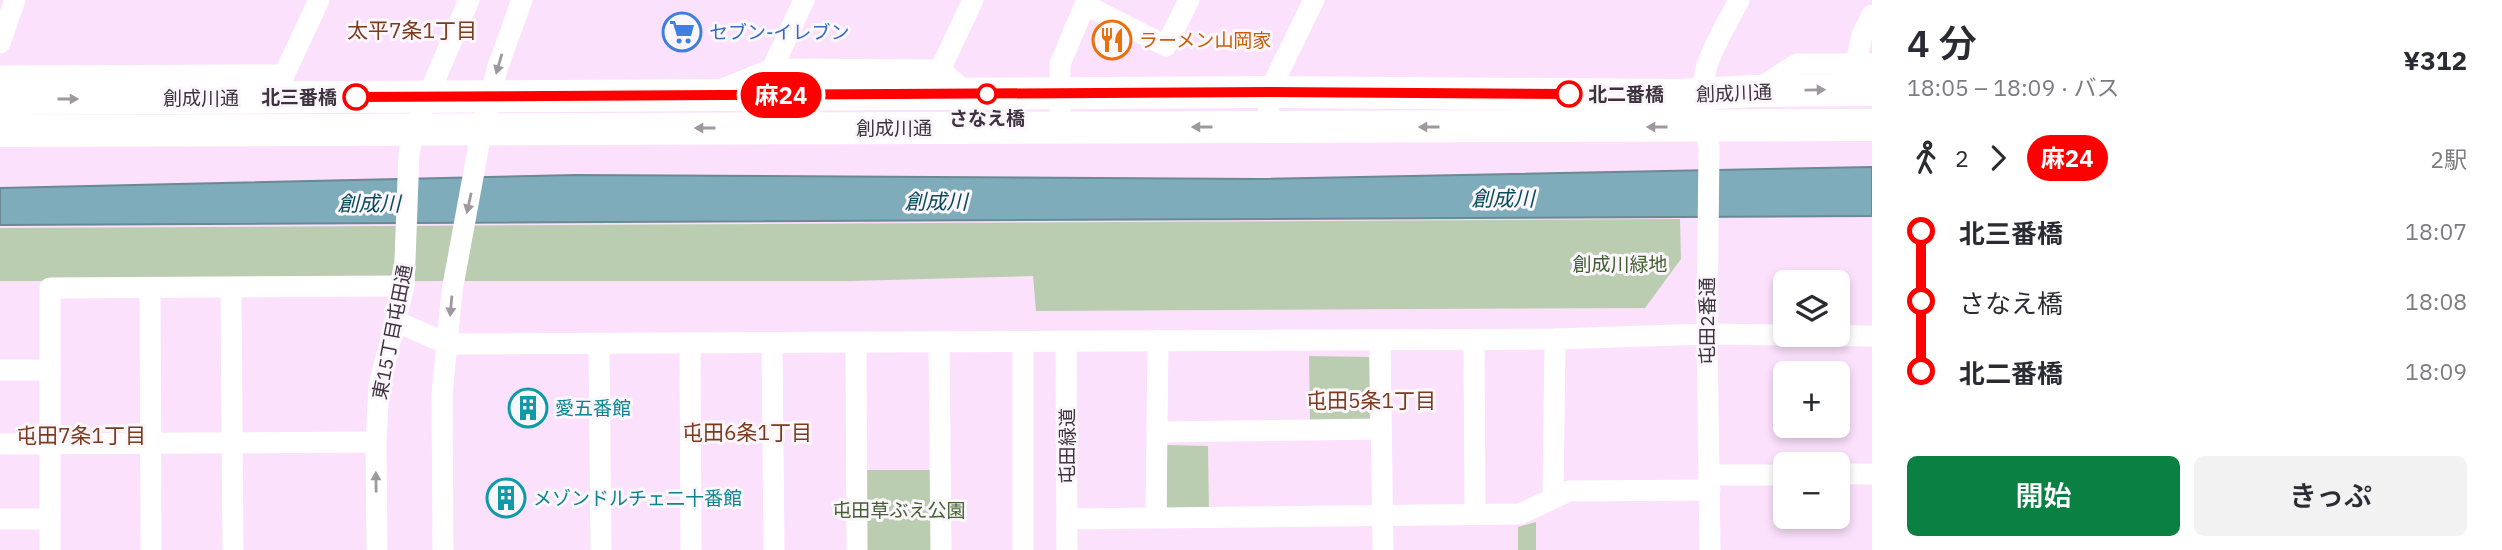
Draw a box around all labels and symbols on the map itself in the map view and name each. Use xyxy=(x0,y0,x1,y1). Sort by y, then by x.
supermarket icon: セブン-イレブン xyxy=(661,11,703,53)
district label: 太平7条1丁目 xyxy=(347,16,477,44)
restaurant icon: ラーメン山岡家 xyxy=(1091,19,1133,61)
place label: セブン-イレブン xyxy=(709,20,850,44)
place label: ラーメン山岡家 xyxy=(1139,28,1271,52)
one-way arrow xyxy=(494,54,504,75)
line badge: 麻24 xyxy=(741,72,821,118)
street label: 創成川通 xyxy=(1696,80,1772,106)
marker: 北二番橋 xyxy=(1556,81,1582,107)
place label: 北二番橋 xyxy=(1588,82,1664,106)
marker: 北三番橋 xyxy=(343,84,369,110)
marker: さなえ橋 xyxy=(977,84,997,104)
place label: 北三番橋 xyxy=(261,85,337,109)
one-way arrow xyxy=(1804,85,1826,96)
street label: 創成川通 xyxy=(163,86,239,110)
one-way arrow xyxy=(57,93,79,105)
place label: さなえ橋 xyxy=(949,106,1025,130)
street label: 創成川通 xyxy=(856,116,932,140)
one-way arrow xyxy=(1191,121,1213,133)
one-way arrow xyxy=(1418,121,1440,133)
one-way arrow xyxy=(1646,121,1668,133)
one-way arrow xyxy=(694,122,716,134)
water label: 創成川 xyxy=(1472,184,1536,212)
water label: 創成川 xyxy=(905,187,969,215)
water label: 創成川 xyxy=(338,189,402,217)
one-way arrow xyxy=(463,192,474,214)
park label: 創成川緑地 xyxy=(1572,252,1668,276)
street label: 東15丁目屯田通 xyxy=(367,263,417,401)
street label: 屯田2番通 xyxy=(1695,277,1719,365)
one-way arrow xyxy=(445,295,456,317)
district label: 屯田5条1丁目 xyxy=(1306,386,1436,414)
building icon: 愛五番館 xyxy=(507,387,549,429)
place label: 愛五番館 xyxy=(555,396,631,420)
street label: 屯田緑道 xyxy=(1055,408,1079,484)
district label: 屯田6条1丁目 xyxy=(682,418,812,446)
district label: 屯田7条1丁目 xyxy=(16,421,146,449)
one-way arrow xyxy=(371,471,382,493)
building icon: メゾンドルチェ二十番館 xyxy=(485,477,527,519)
place label: メゾンドルチェ二十番館 xyxy=(533,486,742,510)
park label: 屯田草ぶえ公園 xyxy=(832,498,966,522)

